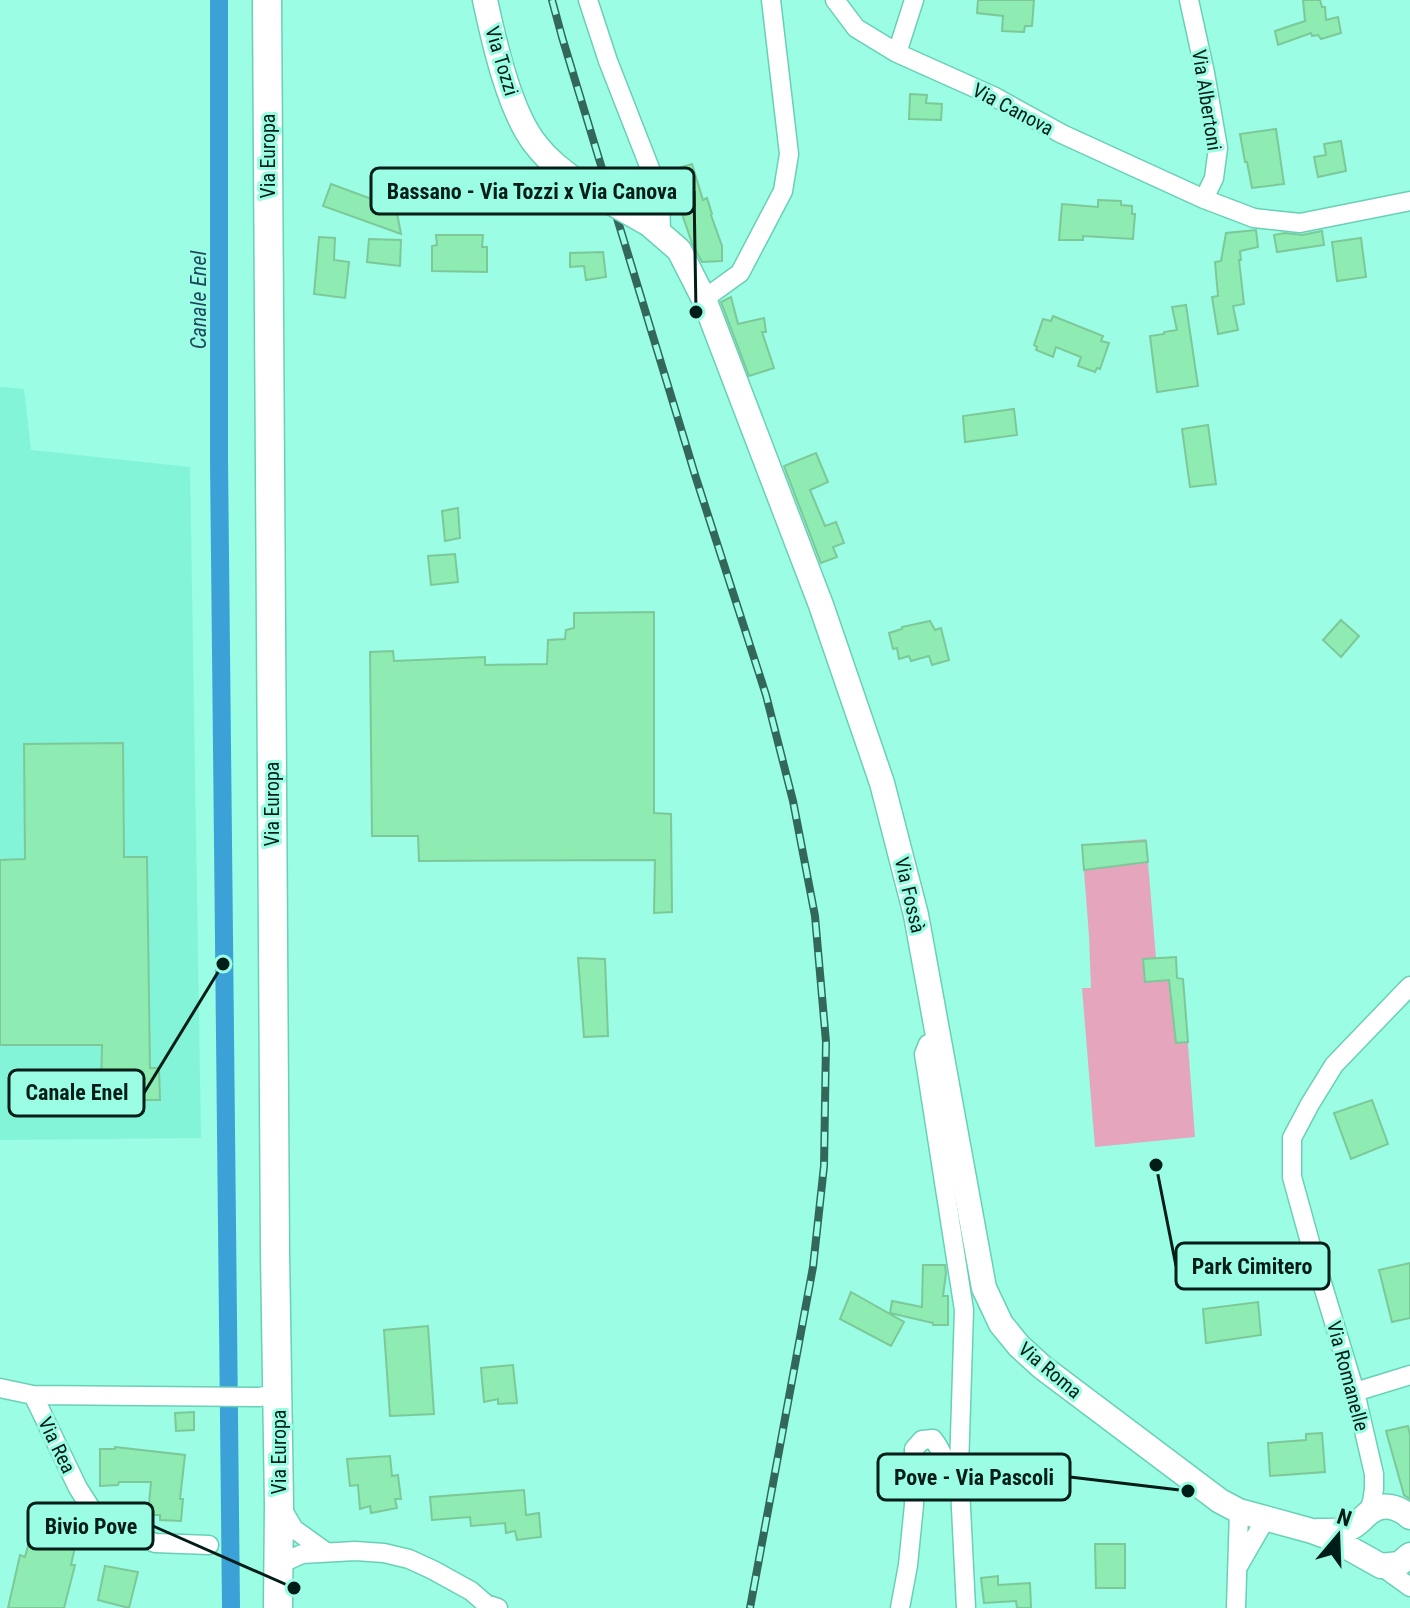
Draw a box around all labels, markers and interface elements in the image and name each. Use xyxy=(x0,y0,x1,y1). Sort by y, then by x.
street label: Via Tozzi xyxy=(480,24,524,98)
street label: Via Albertoni xyxy=(1187,48,1227,152)
street label: Via Canova xyxy=(968,78,1058,140)
street label: Via Europa xyxy=(256,114,280,198)
callout: Bassano - Via Tozzi x Via Canova xyxy=(371,168,694,214)
text: Bassano - Via Tozzi x Via Canova xyxy=(387,179,677,204)
water label: Canale Enel xyxy=(186,250,211,349)
street label: Via Europa xyxy=(260,762,284,846)
street label: Via Fossà xyxy=(890,855,930,935)
callout: Canale Enel xyxy=(9,1070,144,1116)
text: Canale Enel xyxy=(26,1080,128,1105)
callout: Park Cimitero xyxy=(1176,1243,1329,1289)
text: Park Cimitero xyxy=(1192,1254,1312,1279)
street label: Via Romanelle xyxy=(1322,1318,1374,1434)
street label: Via Roma xyxy=(1013,1337,1087,1403)
street label: Via Europa xyxy=(267,1410,291,1494)
street label: Via Rea xyxy=(33,1413,81,1477)
callout: Pove - Via Pascoli xyxy=(878,1454,1070,1500)
text: Pove - Via Pascoli xyxy=(894,1465,1054,1490)
north arrow xyxy=(1298,1496,1378,1576)
callout: Bivio Pove xyxy=(28,1503,153,1549)
text: N xyxy=(1334,1504,1355,1532)
text: Bivio Pove xyxy=(45,1514,137,1539)

